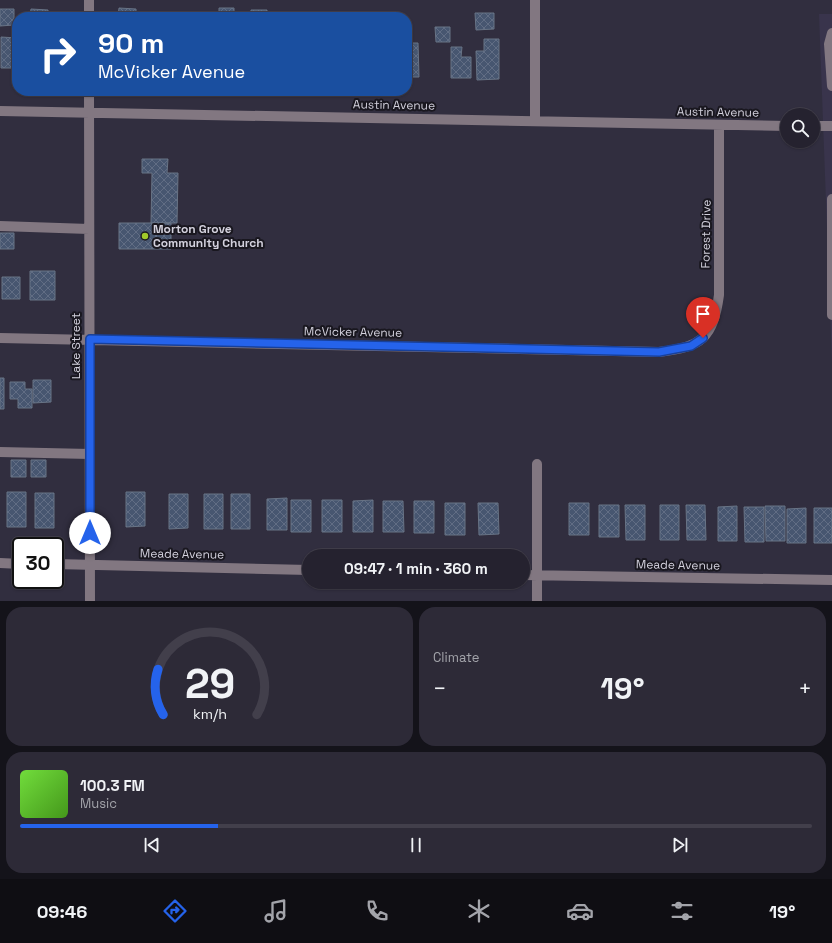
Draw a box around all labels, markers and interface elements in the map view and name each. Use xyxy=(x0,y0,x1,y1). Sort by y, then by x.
text: 90 m xyxy=(98,25,164,61)
icon: right xyxy=(32,28,84,80)
text: McVicker Avenue xyxy=(98,60,245,83)
street label: Austin Avenue xyxy=(353,96,435,114)
street label: Austin Avenue xyxy=(677,103,759,121)
map controls xyxy=(780,108,820,148)
button: search xyxy=(780,108,820,148)
street label: Forest Drive xyxy=(697,199,715,269)
place label: Morton Grove Community Church xyxy=(153,221,264,251)
marker: Morton Grove Community Church xyxy=(140,231,150,241)
pin xyxy=(686,297,720,338)
icon: arrive xyxy=(692,303,714,325)
street label: Lake Street xyxy=(68,313,84,379)
street label: McVicker Avenue xyxy=(304,323,402,341)
position arrow xyxy=(69,512,111,554)
speed limit sign: 30 xyxy=(12,537,64,589)
street label: Meade Avenue xyxy=(140,545,224,563)
street label: Meade Avenue xyxy=(636,556,720,574)
text: 09:47 · 1 min · 360 m xyxy=(344,559,488,578)
text: Climate xyxy=(433,649,479,666)
text: 29 xyxy=(184,656,235,709)
text: 19° xyxy=(601,669,644,708)
text: − xyxy=(433,674,447,702)
text: + xyxy=(798,674,812,702)
text: km/h xyxy=(192,704,227,722)
text: 100.3 FM xyxy=(80,776,145,795)
text: Music xyxy=(80,795,117,812)
icon: previous xyxy=(141,834,163,856)
icon: pause xyxy=(405,834,427,856)
icon: next xyxy=(669,834,691,856)
icon: directions xyxy=(161,897,189,925)
icon: music xyxy=(262,897,290,925)
icon: phone xyxy=(363,897,391,925)
icon: climate xyxy=(465,897,493,925)
icon: car xyxy=(566,897,594,925)
icon: filters xyxy=(668,897,696,925)
text: 09:46 xyxy=(37,900,87,923)
text: 19° xyxy=(769,900,795,923)

